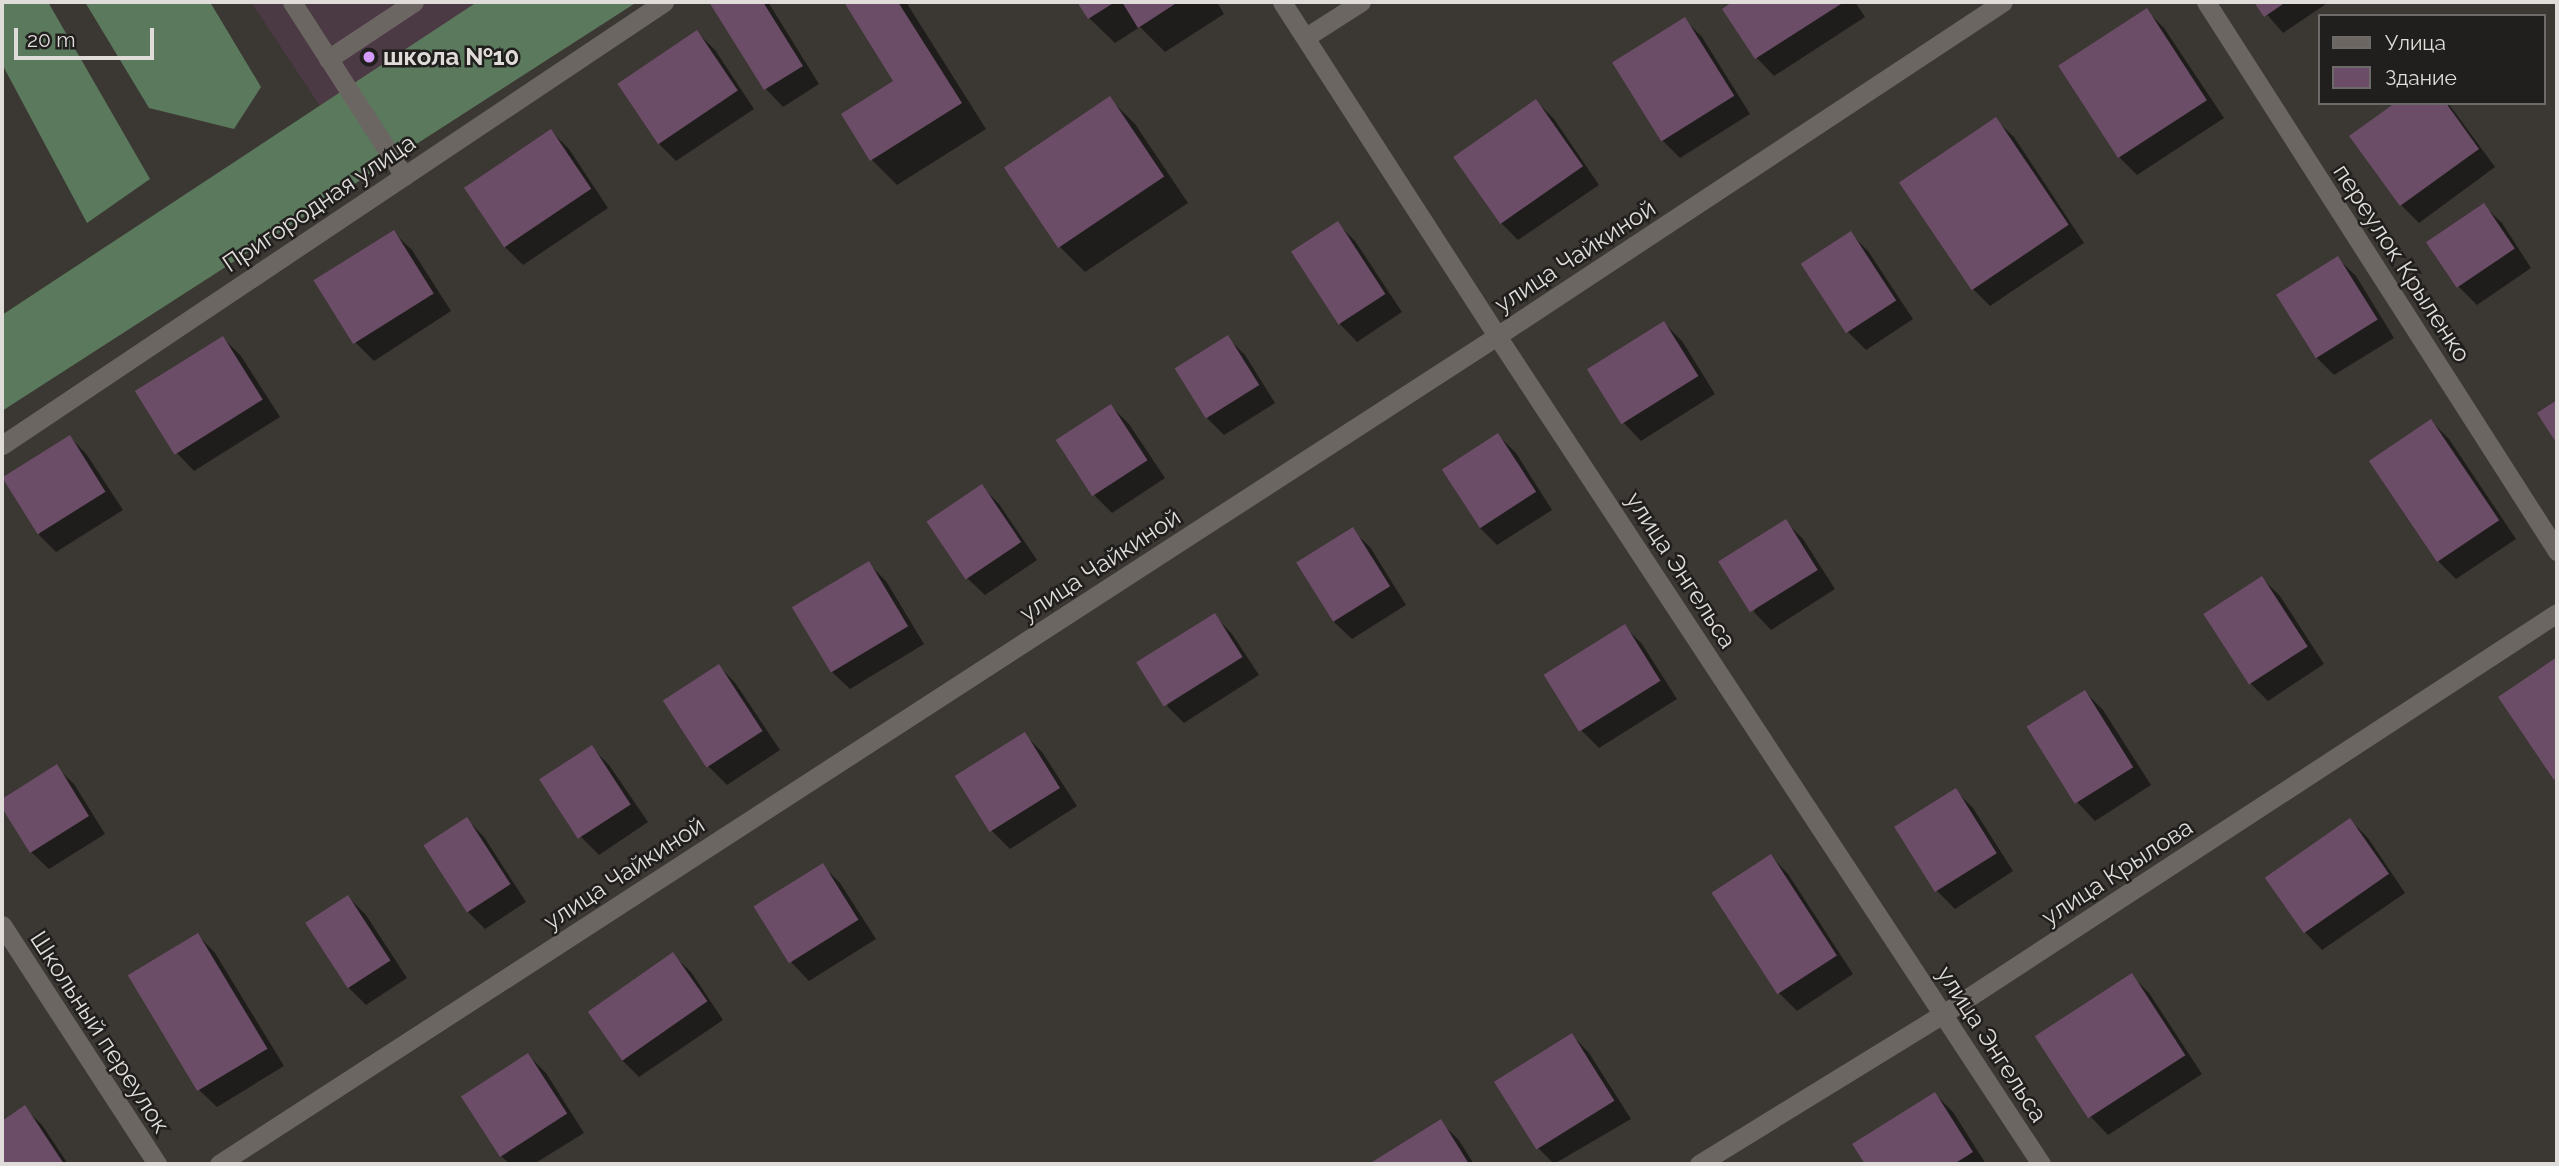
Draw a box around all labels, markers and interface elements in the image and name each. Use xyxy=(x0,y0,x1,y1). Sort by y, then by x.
scale bar xyxy=(18,14,158,58)
legend xyxy=(2318,14,2545,105)
text: 20 m xyxy=(27,27,75,52)
text: Улица xyxy=(2385,30,2446,55)
place label: школа №10 xyxy=(383,43,519,71)
marker: школа №10 xyxy=(361,49,377,65)
text: Здание xyxy=(2385,65,2457,90)
street label: Пригородная улица xyxy=(217,128,421,278)
street label: переулок Крыленко xyxy=(2327,159,2477,367)
street label: улица Чайкиной xyxy=(1489,193,1661,319)
street label: улица Энгельса xyxy=(1620,486,1742,654)
street label: улица Чайкиной xyxy=(1014,502,1186,628)
street label: улица Чайкиной xyxy=(538,810,710,936)
street label: улица Крылова xyxy=(2036,812,2198,932)
street label: Школьный переулок xyxy=(24,926,176,1138)
street label: улица Энгельса xyxy=(1931,960,2053,1128)

